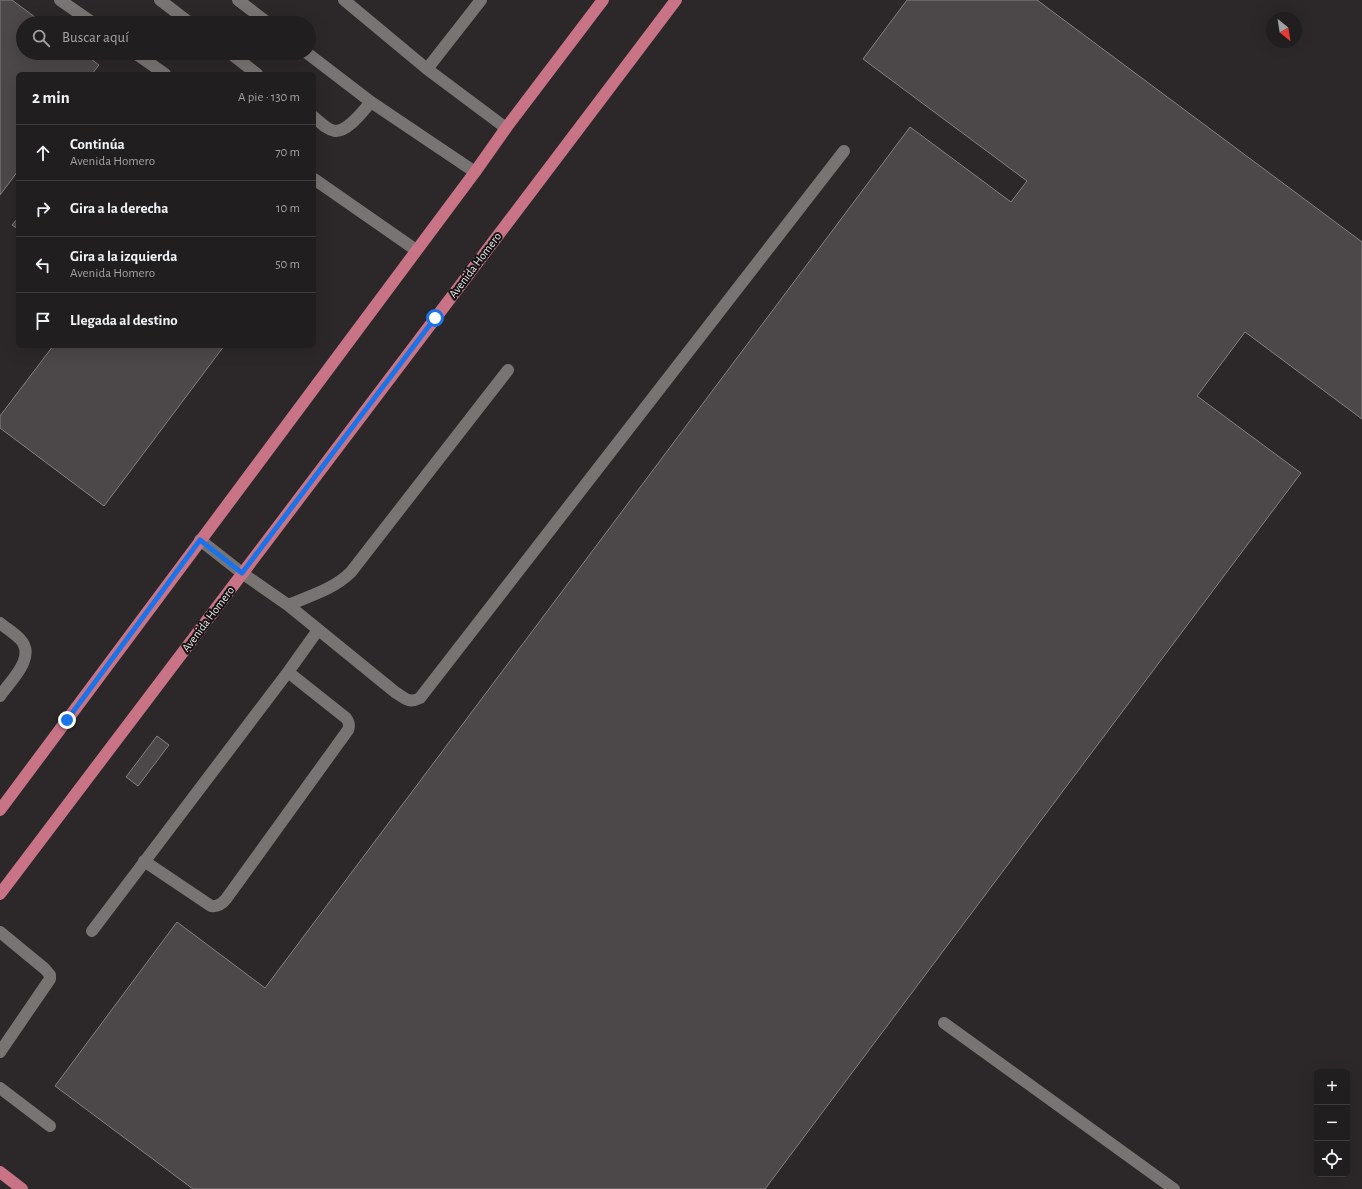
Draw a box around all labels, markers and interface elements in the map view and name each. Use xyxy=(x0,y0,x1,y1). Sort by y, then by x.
north arrow xyxy=(1266,12,1302,48)
search box xyxy=(16,16,316,60)
icon: search xyxy=(30,27,52,49)
text: Buscar aquí xyxy=(62,30,129,45)
text: 2 min xyxy=(32,89,70,106)
text: A pie · 130 m xyxy=(238,91,300,104)
text: Continúa xyxy=(70,137,125,152)
icon: ahead xyxy=(32,142,54,164)
text: 70 m xyxy=(275,146,300,159)
text: Avenida Homero xyxy=(70,155,155,168)
icon: right xyxy=(32,198,54,220)
text: Gira a la derecha xyxy=(70,201,169,216)
text: 10 m xyxy=(276,202,300,215)
street label: Avenida Homero xyxy=(447,230,504,300)
text: Gira a la izquierda xyxy=(70,249,177,264)
icon: left xyxy=(32,254,54,276)
text: 50 m xyxy=(275,258,300,271)
text: Avenida Homero xyxy=(70,267,155,280)
route start xyxy=(426,309,444,327)
icon: arrive xyxy=(32,310,54,332)
text: Llegada al destino xyxy=(70,313,178,328)
street label: Avenida Homero xyxy=(180,584,237,654)
route end xyxy=(58,711,76,729)
map controls xyxy=(1314,1069,1350,1177)
button: + xyxy=(1314,1069,1350,1105)
button: − xyxy=(1314,1105,1350,1141)
button: locate xyxy=(1314,1141,1350,1177)

